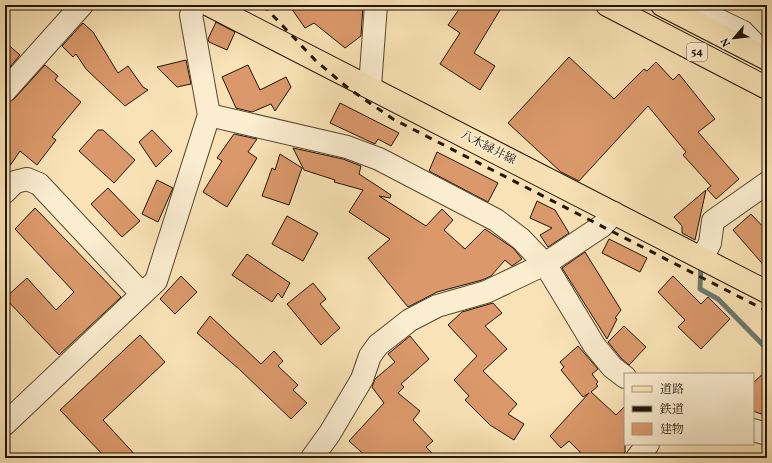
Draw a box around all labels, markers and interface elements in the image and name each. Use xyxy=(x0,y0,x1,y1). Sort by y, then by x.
north arrow xyxy=(714,18,754,58)
text: N xyxy=(718,35,735,49)
road number: 54 xyxy=(687,43,707,61)
street label: 八木緑井線 xyxy=(458,127,518,169)
legend xyxy=(624,373,754,445)
text: 道路 xyxy=(660,382,684,398)
text: 鉄道 xyxy=(659,402,684,418)
text: 建物 xyxy=(660,422,684,438)

